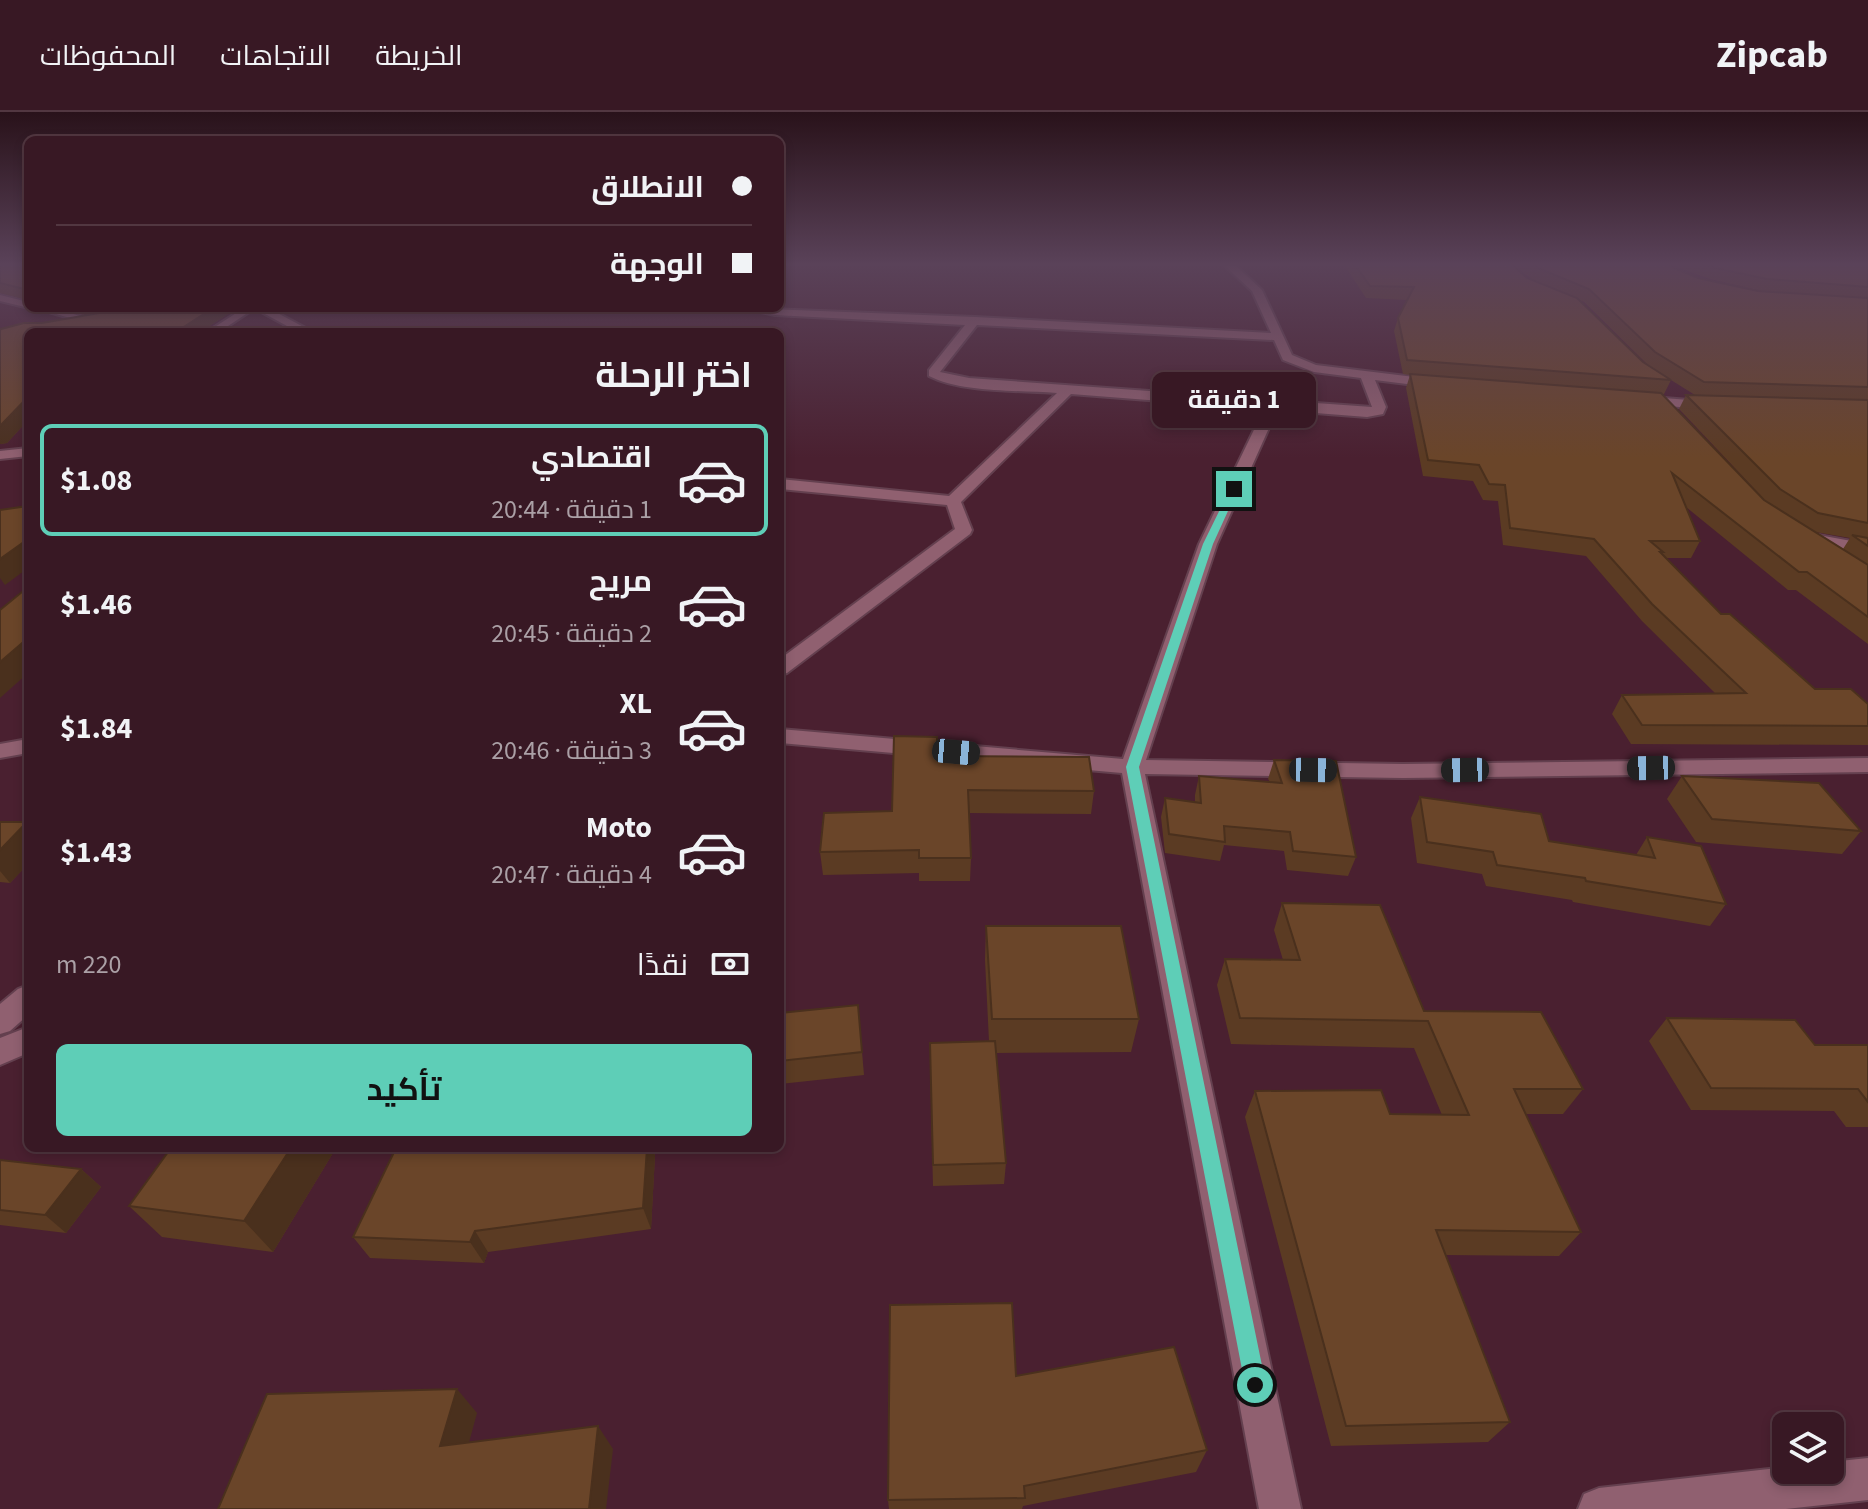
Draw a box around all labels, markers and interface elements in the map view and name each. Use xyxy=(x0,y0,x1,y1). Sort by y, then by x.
text: Zipcab xyxy=(1716,28,1828,82)
text: المحفوظات xyxy=(40,36,176,76)
text: الاتجاهات xyxy=(220,36,331,76)
text: الخريطة xyxy=(375,36,463,76)
text: الانطلاق xyxy=(591,166,704,209)
text: الوجهة xyxy=(610,243,704,286)
text: اختر الرحلة xyxy=(595,350,752,401)
callout: 1 دقيقة xyxy=(1152,373,1316,429)
text: 1 دقيقة xyxy=(1188,381,1280,418)
text: اقتصادي xyxy=(531,436,652,479)
icon: car xyxy=(676,444,748,516)
text: $1.08 xyxy=(60,459,132,502)
route end xyxy=(1216,471,1252,507)
text: 1 دقيقة · 20:44 xyxy=(491,491,652,528)
text: مريح xyxy=(589,560,652,603)
icon: car xyxy=(676,568,748,640)
text: $1.46 xyxy=(60,583,132,626)
text: 2 دقيقة · 20:45 xyxy=(491,615,652,652)
text: XL xyxy=(619,682,652,725)
icon: car xyxy=(676,692,748,764)
text: $1.84 xyxy=(60,707,132,750)
text: 3 دقيقة · 20:46 xyxy=(491,732,652,769)
car xyxy=(931,738,981,766)
car xyxy=(1627,756,1675,780)
car xyxy=(1289,758,1337,782)
car xyxy=(1441,758,1489,782)
text: Moto xyxy=(586,806,652,849)
icon: car xyxy=(676,816,748,888)
text: $1.43 xyxy=(60,831,132,874)
text: 4 دقيقة · 20:47 xyxy=(491,856,652,893)
icon: cash xyxy=(708,942,752,986)
text: نقدًا xyxy=(637,944,688,987)
text: 220 m xyxy=(56,946,122,983)
button: تأكيد xyxy=(56,1044,752,1136)
route start xyxy=(1237,1367,1273,1403)
map controls xyxy=(1772,1412,1844,1484)
button: layers xyxy=(1772,1412,1844,1484)

